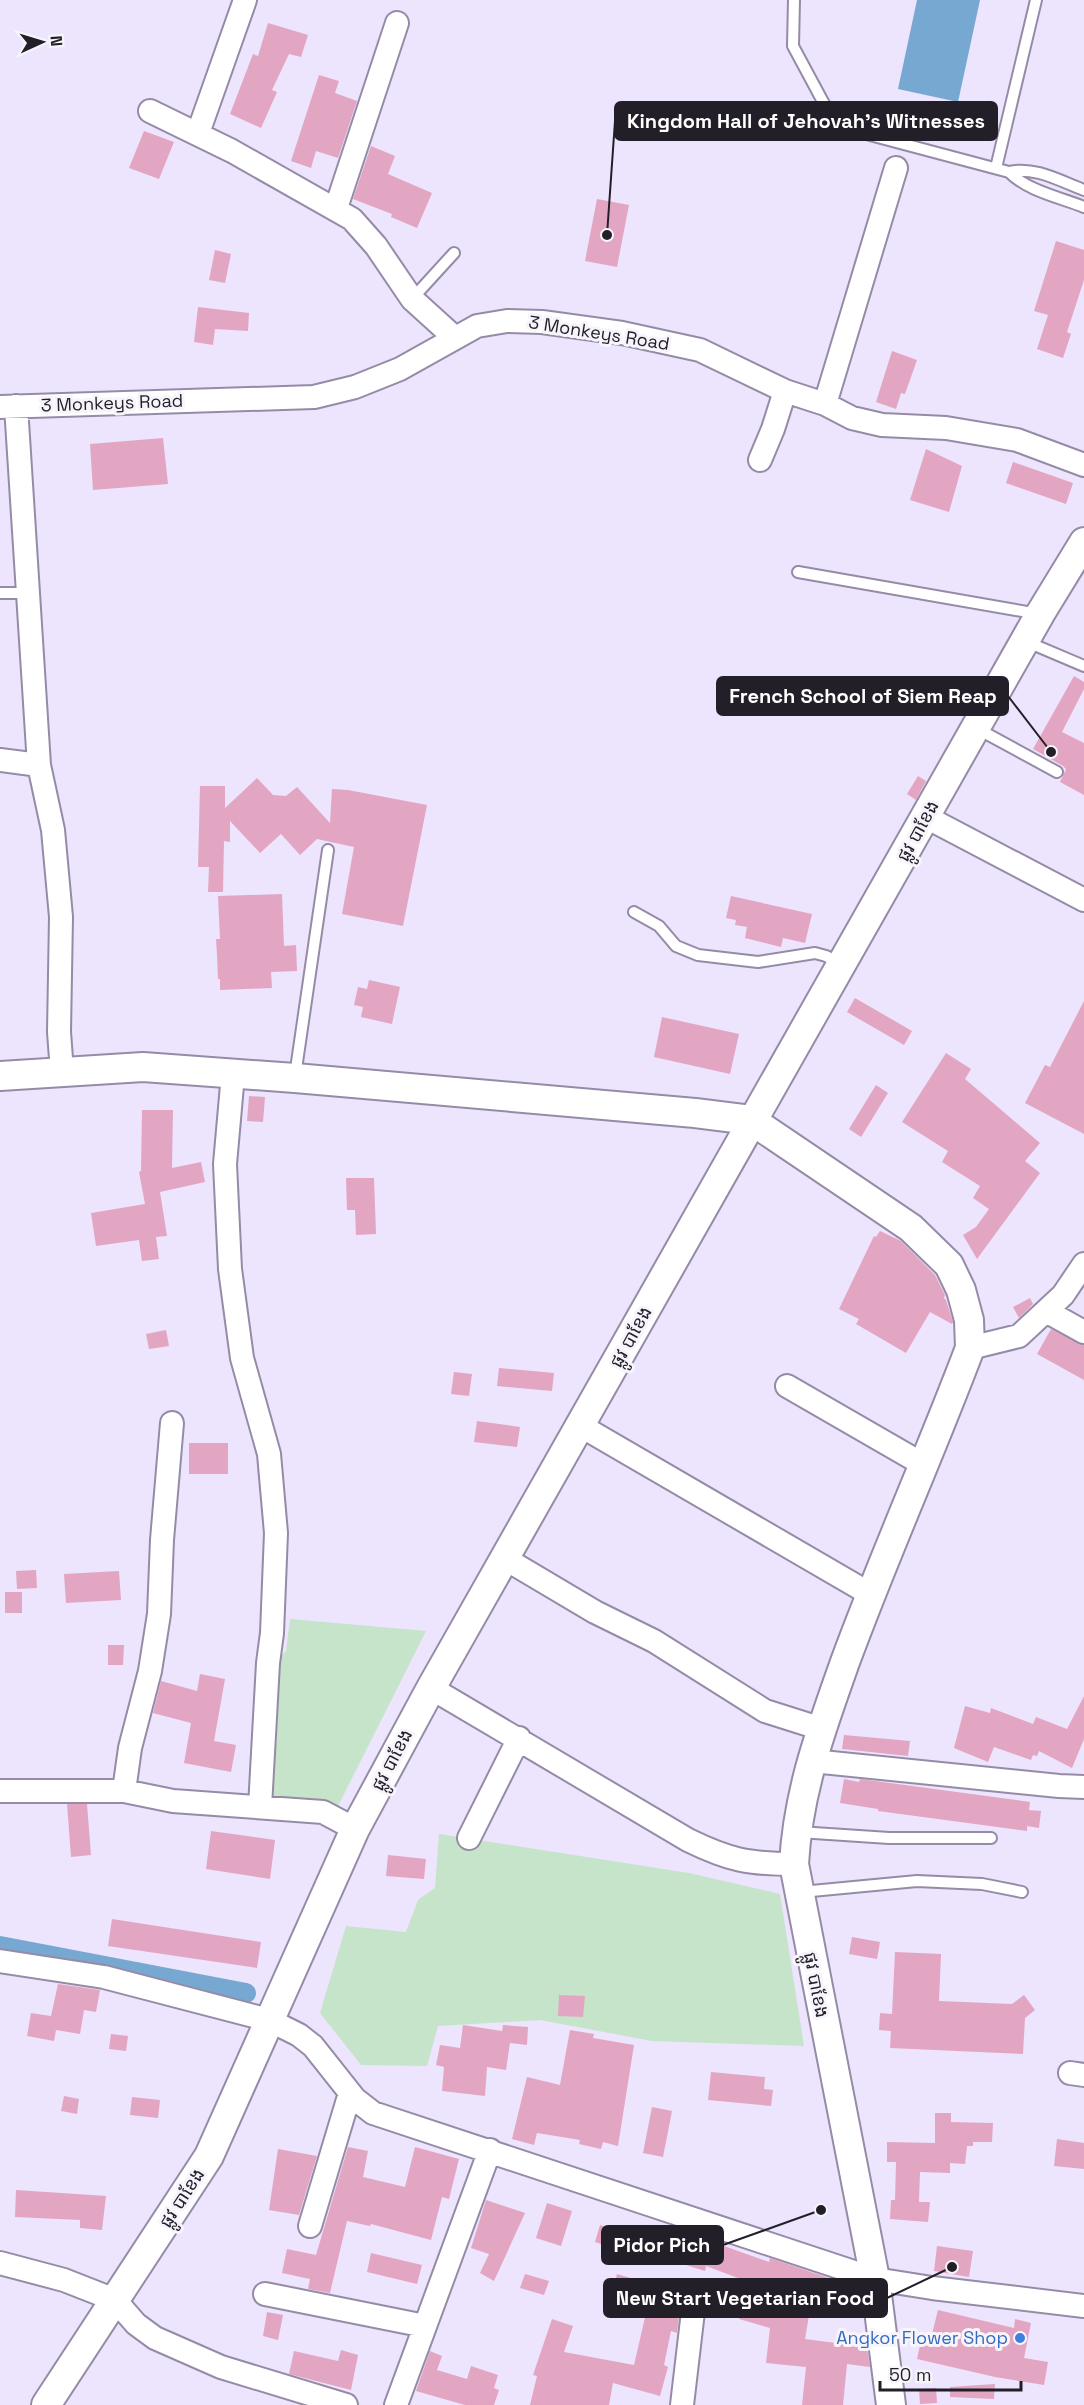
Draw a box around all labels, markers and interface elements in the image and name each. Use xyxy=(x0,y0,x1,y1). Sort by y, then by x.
north arrow xyxy=(12,12,72,72)
text: N xyxy=(46,35,67,47)
callout: Kingdom Hall of Jehovah's Witnesses xyxy=(615,102,997,140)
text: Kingdom Hall of Jehovah's Witnesses xyxy=(627,108,985,134)
street label: 3 Monkeys Road xyxy=(527,310,671,355)
street label: 3 Monkeys Road xyxy=(40,389,184,416)
callout: French School of Siem Reap xyxy=(717,677,1008,715)
text: French School of Siem Reap xyxy=(729,683,997,709)
street label: ផ្លូវ បាខែង xyxy=(891,796,948,868)
street label: ផ្លូវ បាខែង xyxy=(604,1302,661,1374)
street label: ផ្លូវ បាខែង xyxy=(366,1725,422,1797)
street label: ផ្លូវ បាខែង xyxy=(794,1950,834,2021)
street label: ផ្លូវ បាខែង xyxy=(154,2164,214,2235)
callout: Pidor Pich xyxy=(602,2226,723,2264)
text: Pidor Pich xyxy=(614,2232,710,2258)
callout: New Start Vegetarian Food xyxy=(604,2279,887,2317)
text: New Start Vegetarian Food xyxy=(616,2285,874,2311)
place label: Angkor Flower Shop xyxy=(836,2326,1008,2349)
marker: Angkor Flower Shop xyxy=(1013,2331,1027,2345)
scale bar xyxy=(880,2354,1021,2392)
text: 50 m xyxy=(889,2363,931,2386)

